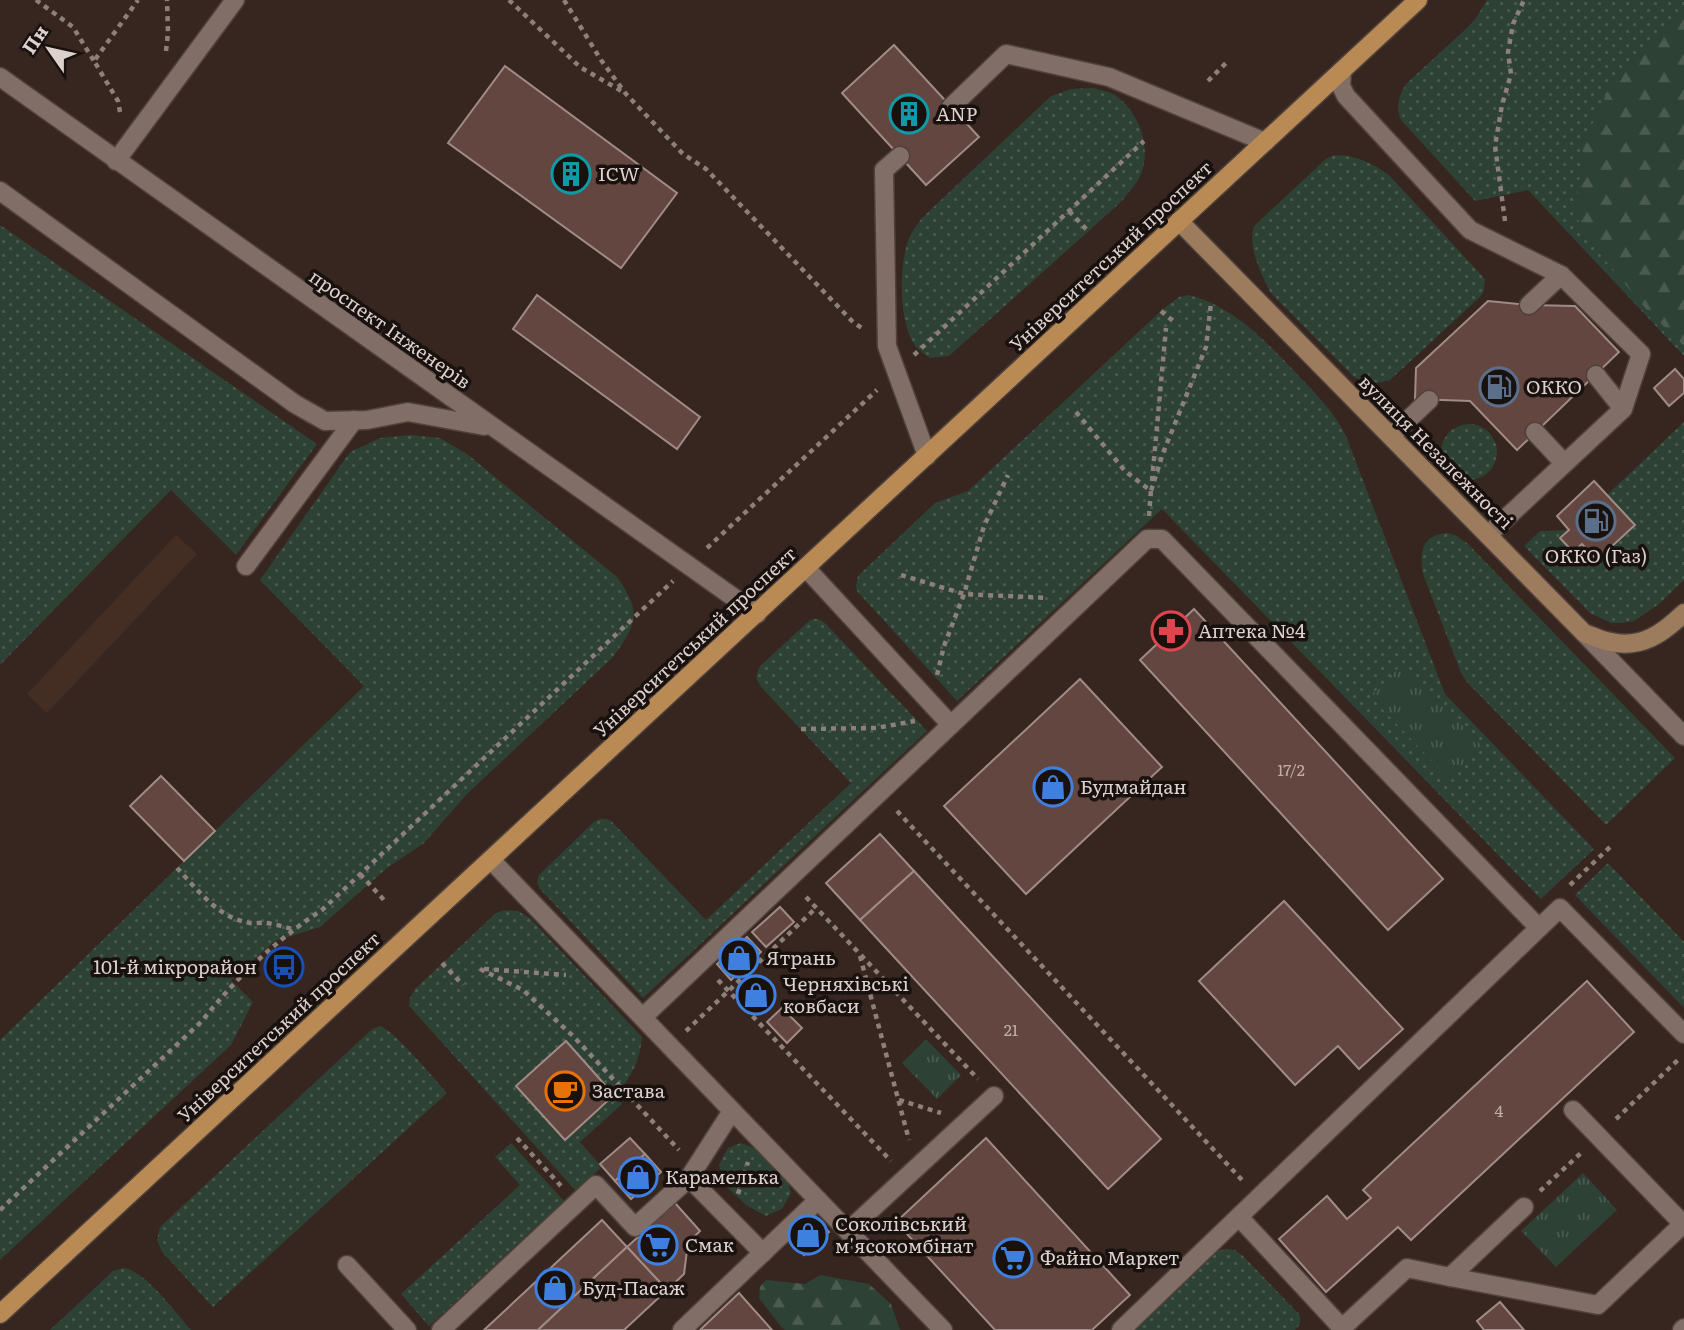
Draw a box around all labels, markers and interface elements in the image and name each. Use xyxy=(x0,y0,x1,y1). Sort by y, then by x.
north arrow xyxy=(14,14,84,84)
text: Пн xyxy=(14,19,54,59)
building icon: ANP xyxy=(888,93,930,135)
place label: ANP xyxy=(936,99,977,127)
building icon: ICW xyxy=(550,153,592,195)
street label: Університетський проспект xyxy=(1003,153,1218,357)
place label: ICW xyxy=(598,159,640,187)
street label: проспект Інженерів xyxy=(304,262,477,395)
fuel station icon: ОККО xyxy=(1478,366,1520,408)
street label: вулиця Незалежності xyxy=(1353,368,1520,535)
place label: ОККО xyxy=(1526,372,1582,400)
fuel station icon: ОККО (Газ) xyxy=(1575,500,1617,542)
street label: Університетський проспект xyxy=(587,539,802,743)
place label: ОККО (Газ) xyxy=(1545,541,1647,569)
pharmacy icon: Аптека №4 xyxy=(1150,610,1192,652)
place label: Аптека №4 xyxy=(1198,616,1306,644)
house number: 17/2 xyxy=(1277,757,1305,781)
shop icon: Будмайдан xyxy=(1032,766,1074,808)
place label: Будмайдан xyxy=(1080,772,1187,800)
street label: Університетський проспект xyxy=(171,924,386,1128)
shop icon: Ятрань xyxy=(718,937,760,979)
place label: Ятрань xyxy=(766,943,836,971)
bus stop icon: 101-й мікрорайон xyxy=(263,946,305,988)
place label: 101-й мікрорайон xyxy=(93,952,257,980)
place label: Черняхівські ковбаси xyxy=(783,969,909,1019)
shop icon: Черняхівські ковбаси xyxy=(735,974,777,1016)
house number: 21 xyxy=(1004,1017,1019,1041)
cafe icon: Застава xyxy=(544,1070,586,1112)
place label: Застава xyxy=(592,1076,666,1104)
house number: 4 xyxy=(1495,1098,1504,1122)
shop icon: Карамелька xyxy=(617,1156,659,1198)
place label: Карамелька xyxy=(665,1162,780,1190)
place label: Соколівський м'ясокомбінат xyxy=(835,1209,974,1259)
shop icon: Соколівський м'ясокомбінат xyxy=(787,1214,829,1256)
supermarket icon: Смак xyxy=(637,1224,679,1266)
place label: Смак xyxy=(685,1230,735,1258)
supermarket icon: Файно Маркет xyxy=(992,1237,1034,1279)
place label: Файно Маркет xyxy=(1040,1243,1179,1271)
shop icon: Буд-Пасаж xyxy=(534,1267,576,1309)
place label: Буд-Пасаж xyxy=(582,1273,685,1301)

